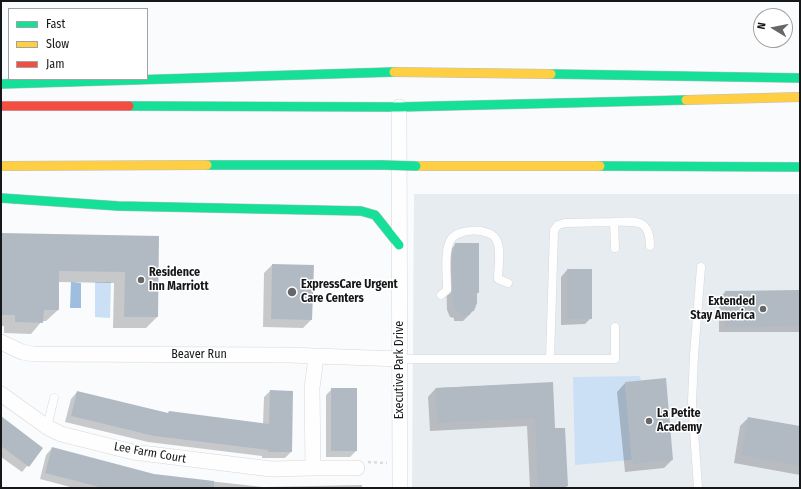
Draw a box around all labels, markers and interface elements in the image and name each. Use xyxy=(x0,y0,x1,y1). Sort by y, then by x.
legend xyxy=(8,8,148,80)
north arrow xyxy=(753,8,793,48)
text: Fast xyxy=(46,17,65,31)
text: N xyxy=(755,22,769,30)
text: Slow xyxy=(46,37,69,51)
text: Jam xyxy=(46,57,64,71)
place label: Residence Inn Marriott xyxy=(149,266,209,294)
marker: Residence Inn Marriott xyxy=(136,275,146,285)
place label: ExpressCare Urgent Care Centers xyxy=(301,278,398,306)
marker: ExpressCare Urgent Care Centers xyxy=(286,286,298,298)
place label: Extended Stay America xyxy=(690,295,755,323)
marker: Extended Stay America xyxy=(758,304,768,314)
street label: Executive Park Drive xyxy=(393,321,407,419)
street label: Beaver Run xyxy=(171,348,227,362)
place label: La Petite Academy xyxy=(657,407,702,435)
marker: La Petite Academy xyxy=(644,416,654,426)
street label: Lee Farm Court xyxy=(113,440,187,466)

